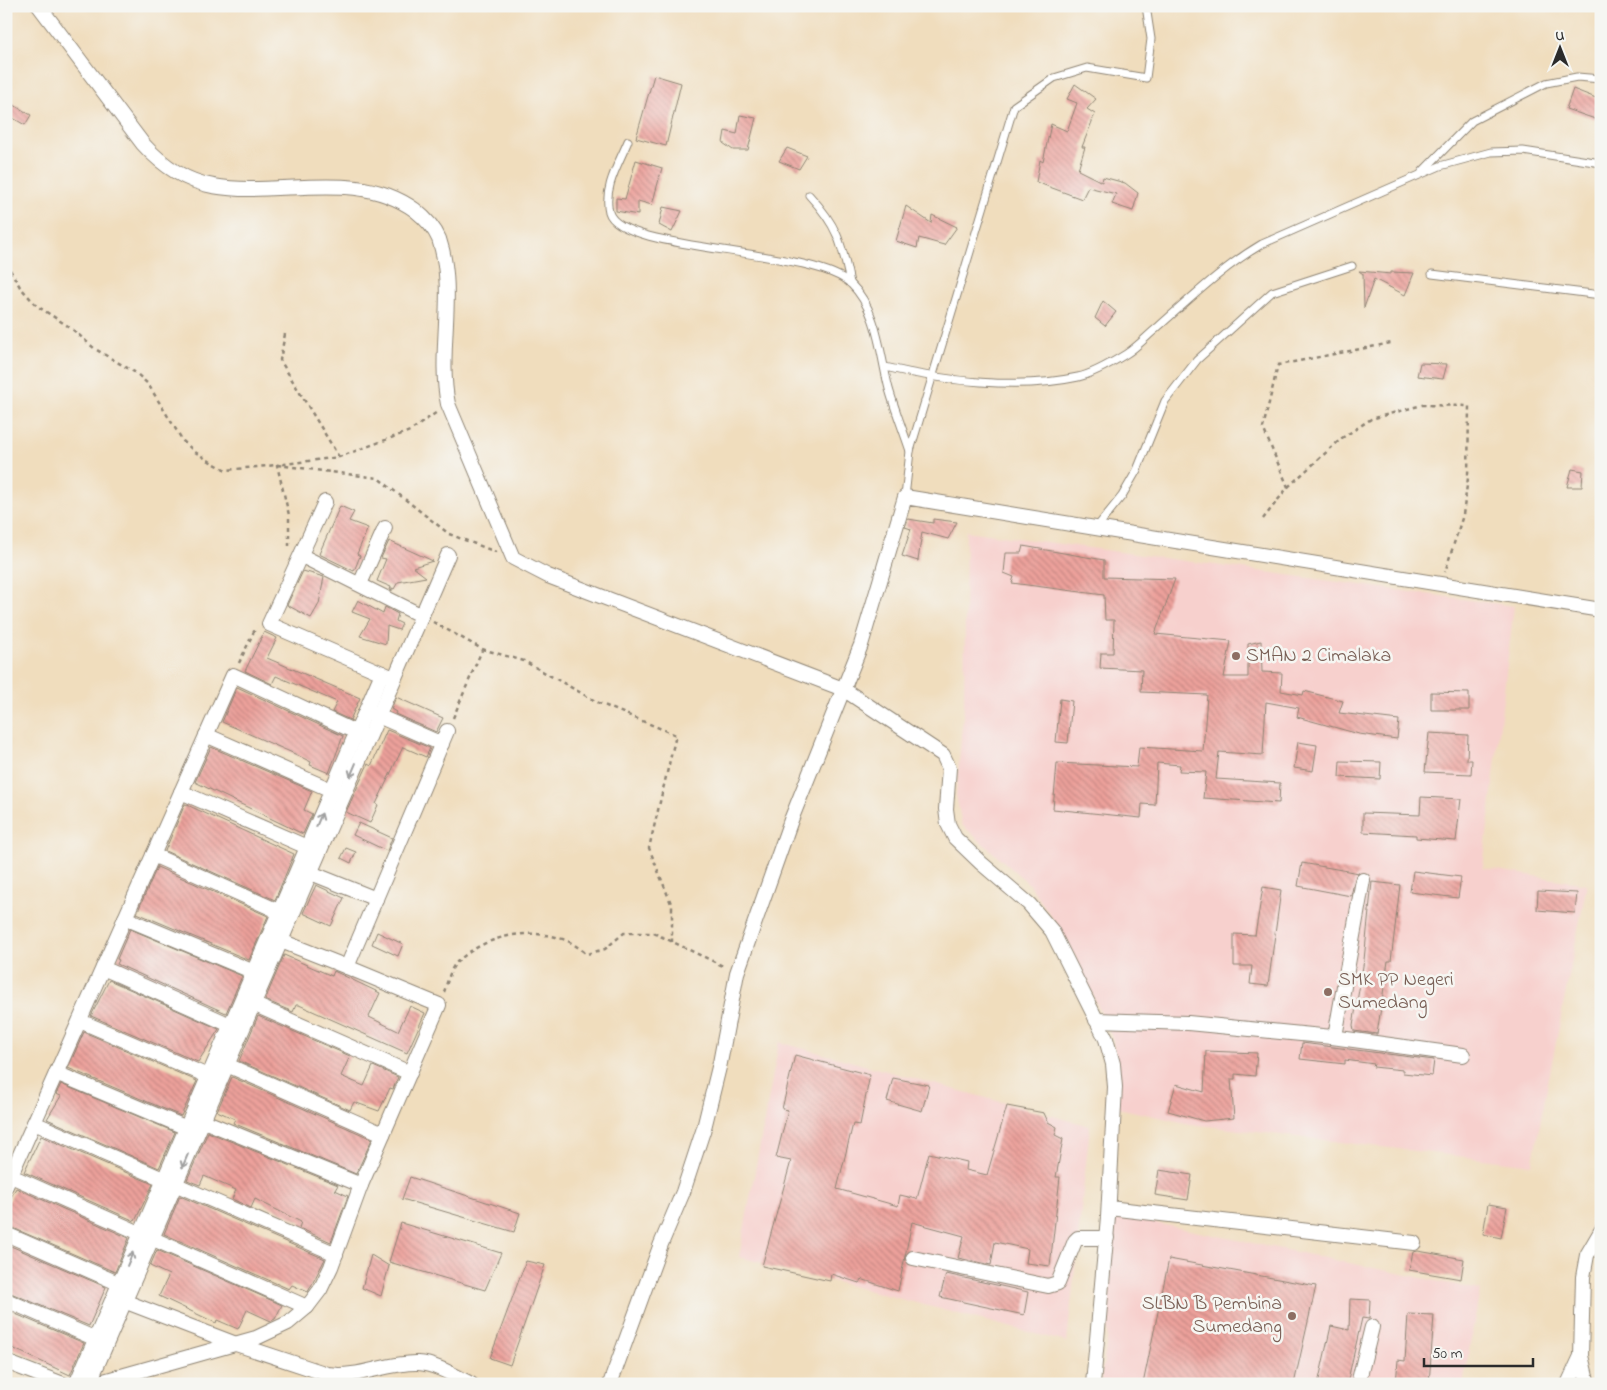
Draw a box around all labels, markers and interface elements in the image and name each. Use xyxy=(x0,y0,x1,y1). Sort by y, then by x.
north arrow xyxy=(1534,22,1584,72)
text: U xyxy=(1556,26,1565,47)
place label: SMAN 2 Cimalaka xyxy=(1246,642,1391,671)
marker: SMAN 2 Cimalaka xyxy=(1230,650,1242,662)
one-way arrow xyxy=(348,762,357,777)
one-way arrow xyxy=(314,813,324,828)
place label: SMK PP Negeri Sumedang xyxy=(1338,966,1454,1019)
marker: SMK PP Negeri Sumedang xyxy=(1322,986,1334,998)
one-way arrow xyxy=(180,1153,189,1168)
one-way arrow xyxy=(125,1252,135,1267)
place label: SLBN B Pembina Sumedang xyxy=(1142,1290,1282,1343)
marker: SLBN B Pembina Sumedang xyxy=(1286,1310,1298,1322)
scale bar xyxy=(1424,1335,1533,1367)
text: 50 m xyxy=(1432,1343,1463,1365)

